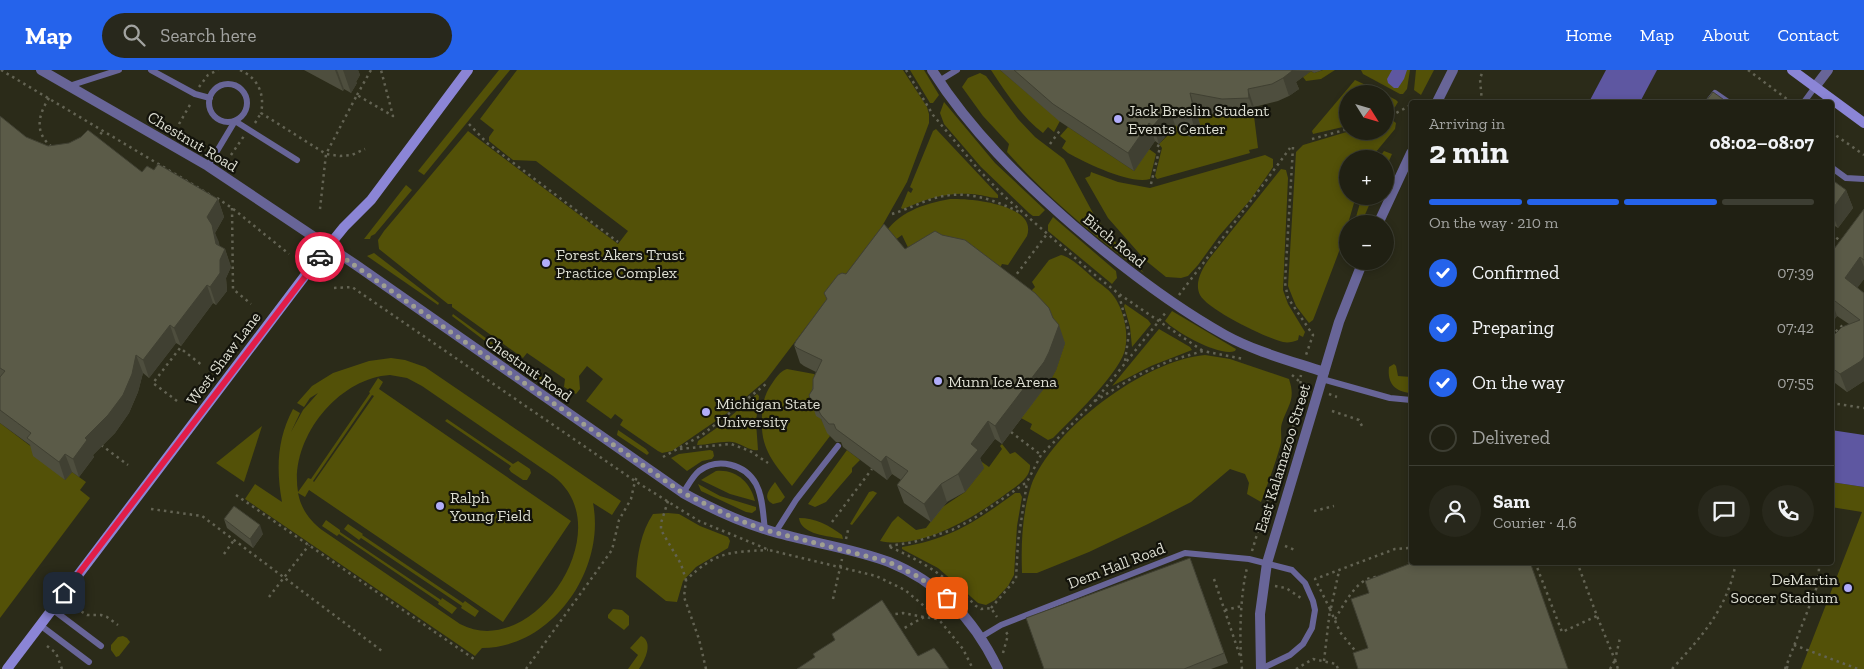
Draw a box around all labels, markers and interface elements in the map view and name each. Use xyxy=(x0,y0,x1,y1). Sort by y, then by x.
search box xyxy=(102,13,452,58)
text: Map xyxy=(25,21,72,50)
icon: search xyxy=(120,21,148,49)
text: Search here xyxy=(160,24,257,47)
text: Home xyxy=(1565,24,1612,46)
text: Map xyxy=(1640,24,1674,46)
text: About xyxy=(1702,24,1749,46)
text: Contact xyxy=(1777,24,1839,46)
north arrow xyxy=(1339,85,1394,140)
map controls xyxy=(1339,85,1394,270)
place label: Jack Breslin Student Events Center xyxy=(1128,101,1269,138)
street label: Chestnut Road xyxy=(144,107,241,176)
marker: Jack Breslin Student Events Center xyxy=(1112,113,1124,125)
text: Arriving in xyxy=(1429,114,1505,133)
text: 08:02–08:07 xyxy=(1709,131,1814,154)
text: 2 min xyxy=(1429,133,1509,171)
button: + xyxy=(1339,150,1394,205)
street label: Birch Road xyxy=(1080,209,1150,272)
text: On the way · 210 m xyxy=(1429,213,1558,232)
button: − xyxy=(1339,215,1394,270)
courier xyxy=(295,232,345,282)
icon: car xyxy=(306,243,334,271)
place label: Forest Akers Trust Practice Complex xyxy=(556,245,685,282)
marker: Forest Akers Trust Practice Complex xyxy=(540,257,552,269)
icon: check xyxy=(1429,259,1457,287)
text: Confirmed xyxy=(1472,261,1559,284)
text: 07:39 xyxy=(1777,263,1814,282)
street label: West Shaw Lane xyxy=(182,308,265,409)
icon: check xyxy=(1429,314,1457,342)
text: Preparing xyxy=(1472,316,1554,339)
text: 07:42 xyxy=(1777,318,1814,337)
street label: Chestnut Road xyxy=(482,331,576,406)
icon: check xyxy=(1429,369,1457,397)
text: On the way xyxy=(1472,371,1565,394)
place label: Munn Ice Arena xyxy=(948,372,1057,391)
text: 07:55 xyxy=(1777,373,1814,392)
marker: Munn Ice Arena xyxy=(932,375,944,387)
street label: East Kalamazoo Street xyxy=(1251,381,1314,535)
place label: Michigan State University xyxy=(716,394,820,431)
marker: Michigan State University xyxy=(700,406,712,418)
text: Delivered xyxy=(1472,426,1550,449)
button: person xyxy=(1429,485,1481,537)
button: chat xyxy=(1698,485,1750,537)
button: phone xyxy=(1762,485,1814,537)
place label: Ralph Young Field xyxy=(449,488,532,525)
text: Sam xyxy=(1493,490,1530,513)
marker: Ralph Young Field xyxy=(434,500,446,512)
text: Courier · 4.6 xyxy=(1493,513,1577,532)
street label: Dem Hall Road xyxy=(1065,538,1168,593)
place label: DeMartin Soccer Stadium xyxy=(1731,570,1839,607)
pin xyxy=(43,572,85,614)
pin xyxy=(926,577,968,619)
icon: home xyxy=(50,579,78,607)
marker: DeMartin Soccer Stadium xyxy=(1842,582,1854,594)
icon: bag xyxy=(933,584,961,612)

